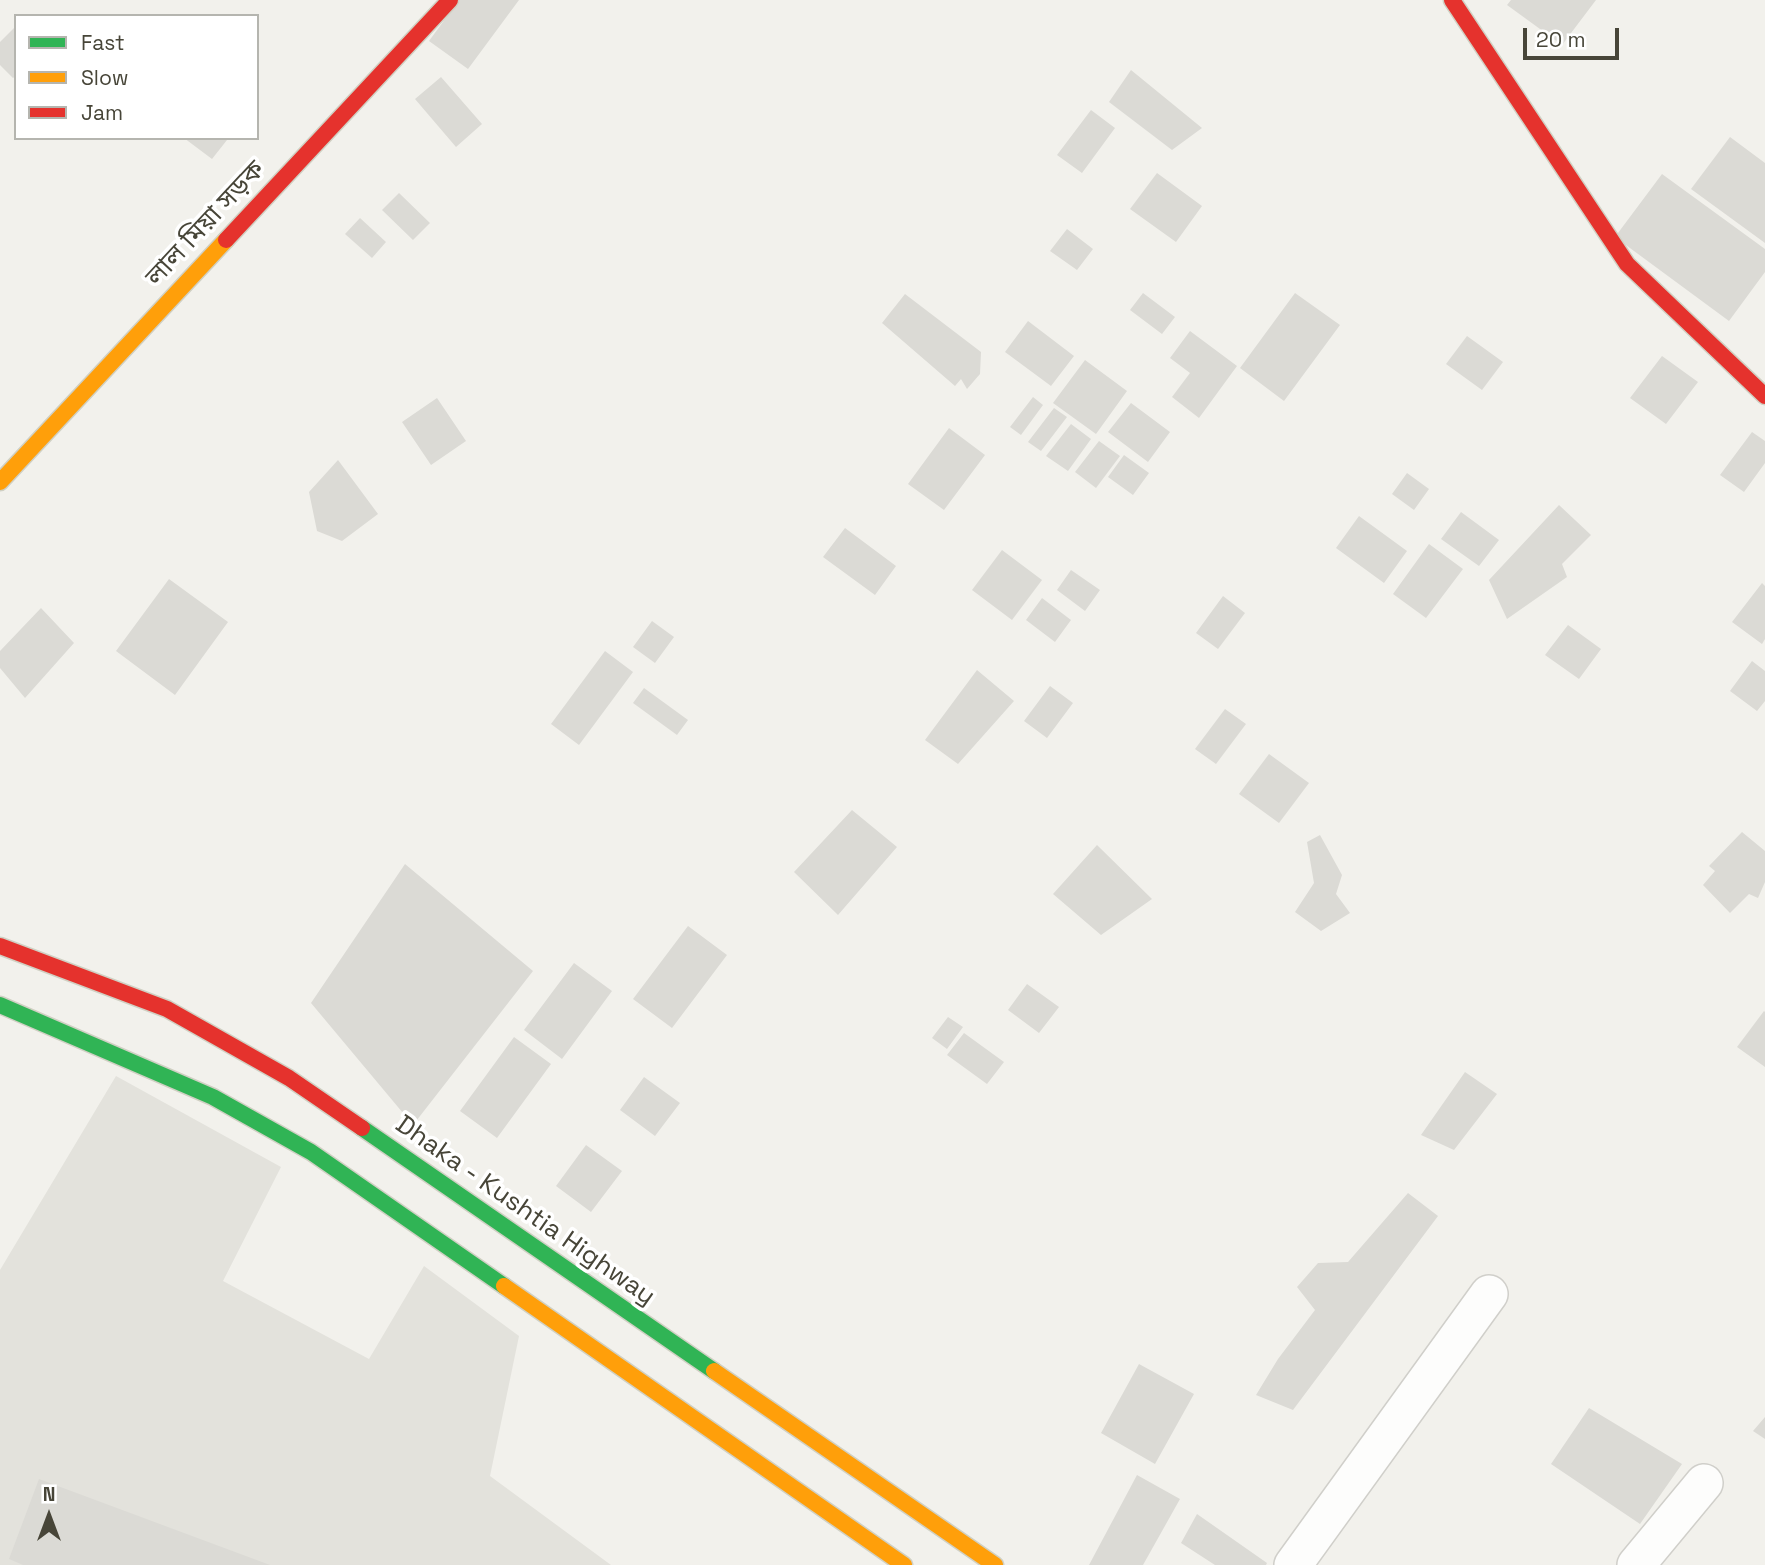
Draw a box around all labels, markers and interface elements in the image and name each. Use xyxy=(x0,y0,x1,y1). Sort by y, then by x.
legend xyxy=(14,14,259,140)
scale bar xyxy=(1527,14,1623,58)
text: 20 m xyxy=(1536,26,1586,53)
text: Fast xyxy=(81,29,125,56)
text: Slow xyxy=(81,64,129,91)
text: Jam xyxy=(81,99,123,126)
street label: লাল মিয়া সড়ক xyxy=(140,155,272,293)
street label: Dhaka - Kushtia Highway xyxy=(389,1109,661,1313)
north arrow xyxy=(14,1481,84,1551)
text: N xyxy=(43,1482,55,1507)

